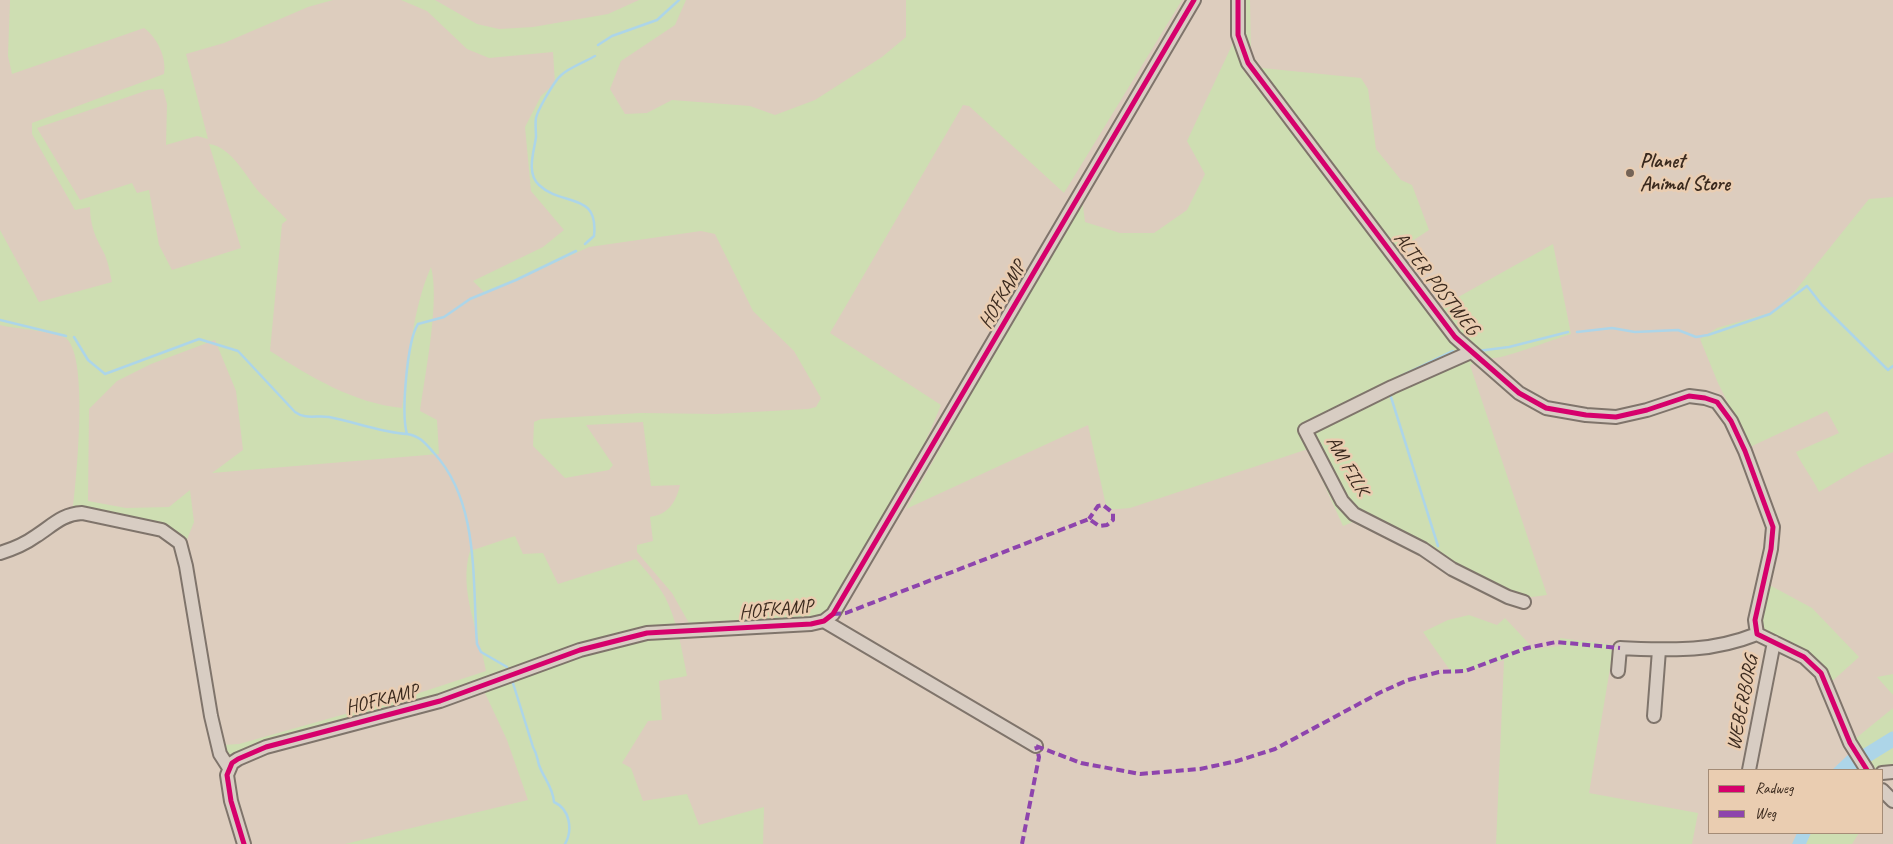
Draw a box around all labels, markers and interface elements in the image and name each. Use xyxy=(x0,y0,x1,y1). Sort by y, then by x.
place label: Planet Animal Store xyxy=(1640,150,1730,197)
marker: Planet Animal Store xyxy=(1624,167,1636,179)
street label: ALTER POSTWEG xyxy=(1388,227,1484,341)
street label: HOFKAMP xyxy=(974,257,1032,333)
street label: AM FILK xyxy=(1320,432,1374,500)
street label: HOFKAMP xyxy=(738,595,814,625)
street label: WEBERBORG xyxy=(1722,654,1764,752)
street label: HOFKAMP xyxy=(343,679,421,721)
legend xyxy=(1708,769,1883,834)
text: Radweg xyxy=(1755,779,1793,798)
text: Weg xyxy=(1755,804,1776,823)

